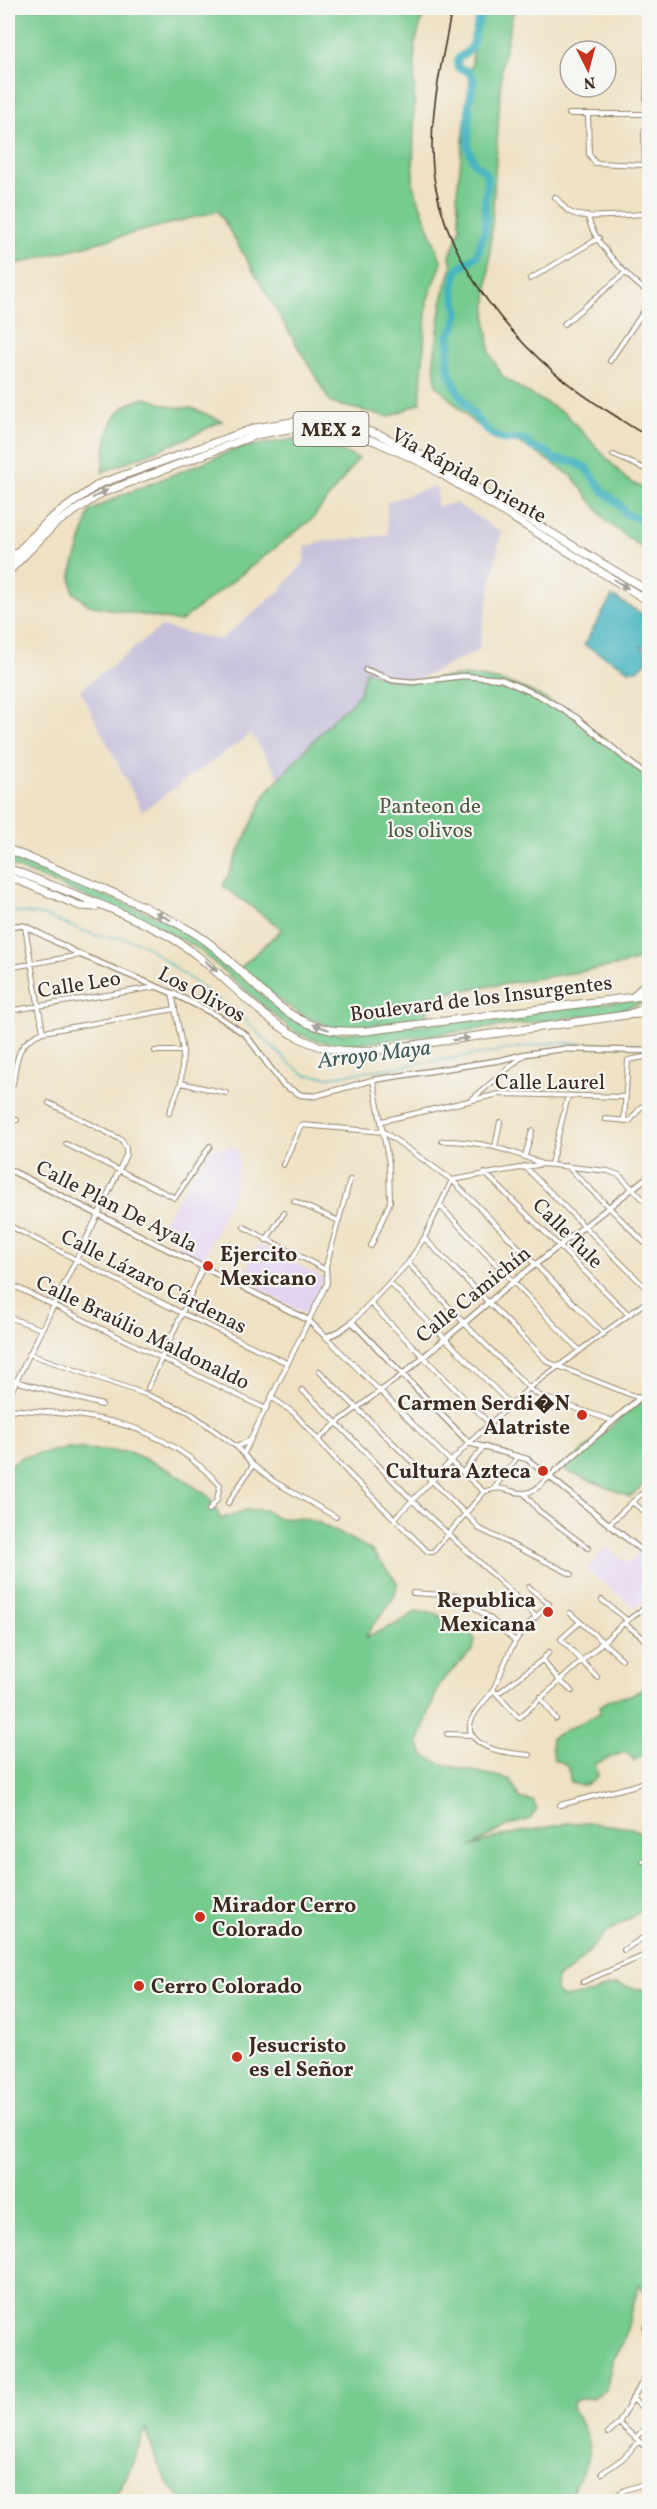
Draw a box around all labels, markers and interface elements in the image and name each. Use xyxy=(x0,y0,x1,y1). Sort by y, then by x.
north arrow xyxy=(558,39,618,99)
text: N xyxy=(582,70,596,94)
road number: MEX 2 xyxy=(294,412,368,446)
street label: Vía Rápida Oriente xyxy=(385,421,551,531)
one-way arrow xyxy=(92,489,109,499)
one-way arrow xyxy=(613,578,629,589)
park label: Panteon de los olivos xyxy=(379,793,481,846)
one-way arrow xyxy=(154,911,171,921)
one-way arrow xyxy=(203,959,218,973)
street label: Los Olivos xyxy=(153,960,250,1030)
street label: Calle Leo xyxy=(36,965,123,1006)
street label: Boulevard de los Insurgentes xyxy=(348,969,614,1030)
one-way arrow xyxy=(312,1022,330,1031)
water label: Arroyo Maya xyxy=(315,1033,433,1078)
one-way arrow xyxy=(451,1034,470,1043)
street label: Calle Laurel xyxy=(495,1069,605,1098)
street label: Calle Plan De Ayala xyxy=(30,1154,202,1261)
street label: Calle Tule xyxy=(525,1192,609,1276)
street label: Calle Lázaro Cárdenas xyxy=(55,1223,251,1342)
street label: Calle Camichín xyxy=(410,1240,538,1351)
place label: Ejercito Mexicano xyxy=(220,1241,316,1294)
marker: Ejercito Mexicano xyxy=(201,1259,215,1273)
street label: Calle Braúlio Maldonaldo xyxy=(31,1269,254,1398)
place label: Carmen Serdi�N Alatriste xyxy=(397,1390,570,1443)
marker: Carmen Serdi�N Alatriste xyxy=(575,1408,589,1422)
place label: Cultura Azteca xyxy=(386,1458,531,1487)
marker: Cultura Azteca xyxy=(536,1464,550,1478)
place label: Republica Mexicana xyxy=(437,1587,536,1640)
marker: Republica Mexicana xyxy=(541,1605,555,1619)
place label: Mirador Cerro Colorado xyxy=(212,1892,356,1945)
marker: Mirador Cerro Colorado xyxy=(193,1910,207,1924)
place label: Cerro Colorado xyxy=(151,1973,302,2002)
marker: Cerro Colorado xyxy=(132,1979,146,1993)
place label: Jesucristo es el Señor xyxy=(248,2032,354,2085)
marker: Jesucristo es el Señor xyxy=(230,2050,244,2064)

